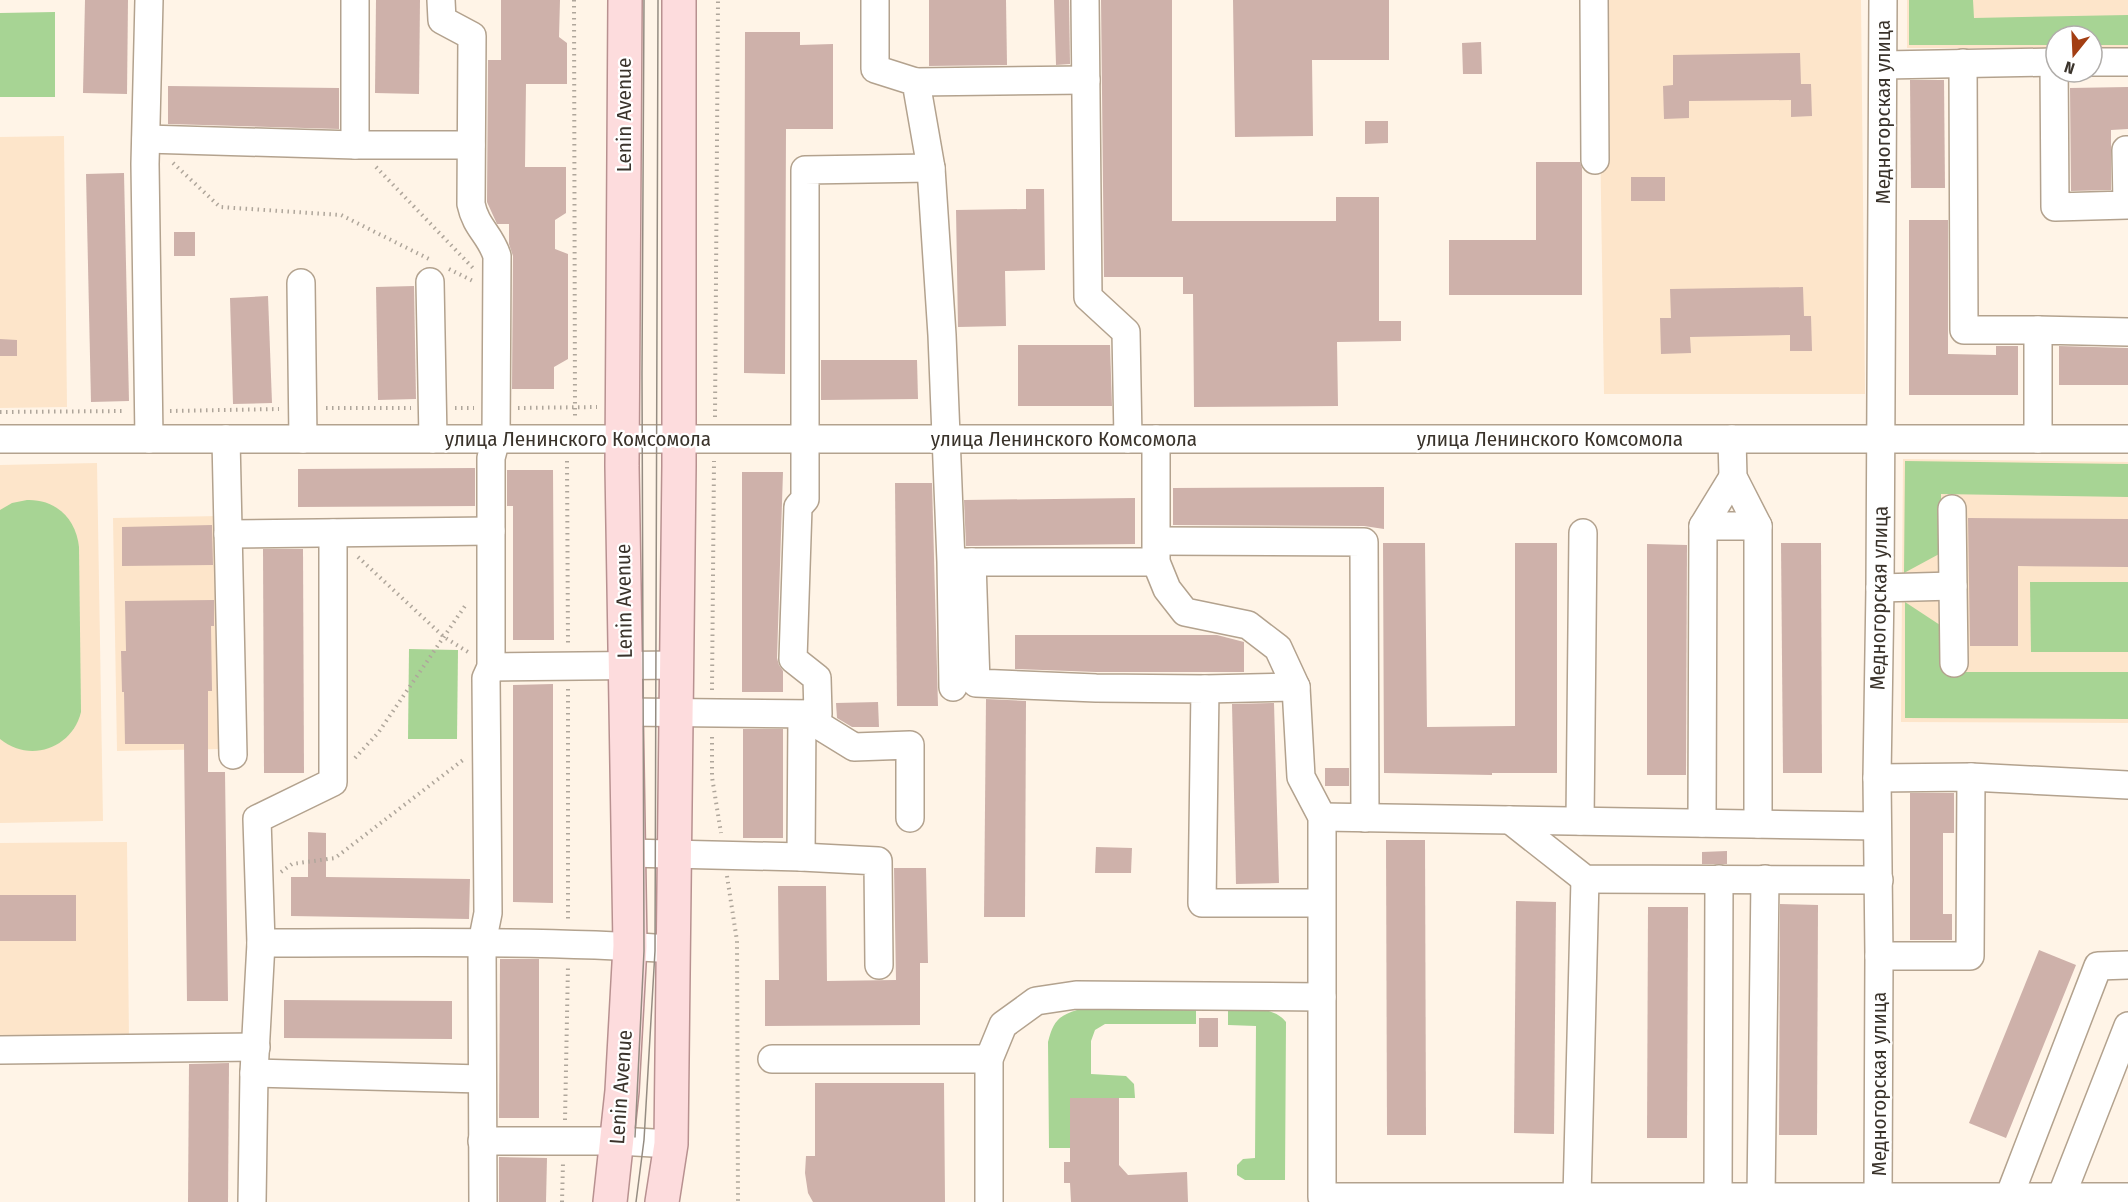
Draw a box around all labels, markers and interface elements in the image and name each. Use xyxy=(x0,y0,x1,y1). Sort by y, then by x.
street label: Медногорская улица xyxy=(1870,20,1896,204)
north arrow xyxy=(2044,24,2104,84)
text: N xyxy=(2062,57,2077,78)
street label: Lenin Avenue xyxy=(611,58,637,172)
street label: улица Ленинского Комсомола xyxy=(445,426,711,452)
street label: улица Ленинского Комсомола xyxy=(931,426,1197,452)
street label: улица Ленинского Комсомола xyxy=(1417,426,1683,452)
street label: Медногорская улица xyxy=(1864,506,1894,690)
street label: Lenin Avenue xyxy=(610,543,638,659)
street label: Медногорская улица xyxy=(1866,992,1892,1176)
street label: Lenin Avenue xyxy=(604,1029,638,1145)

